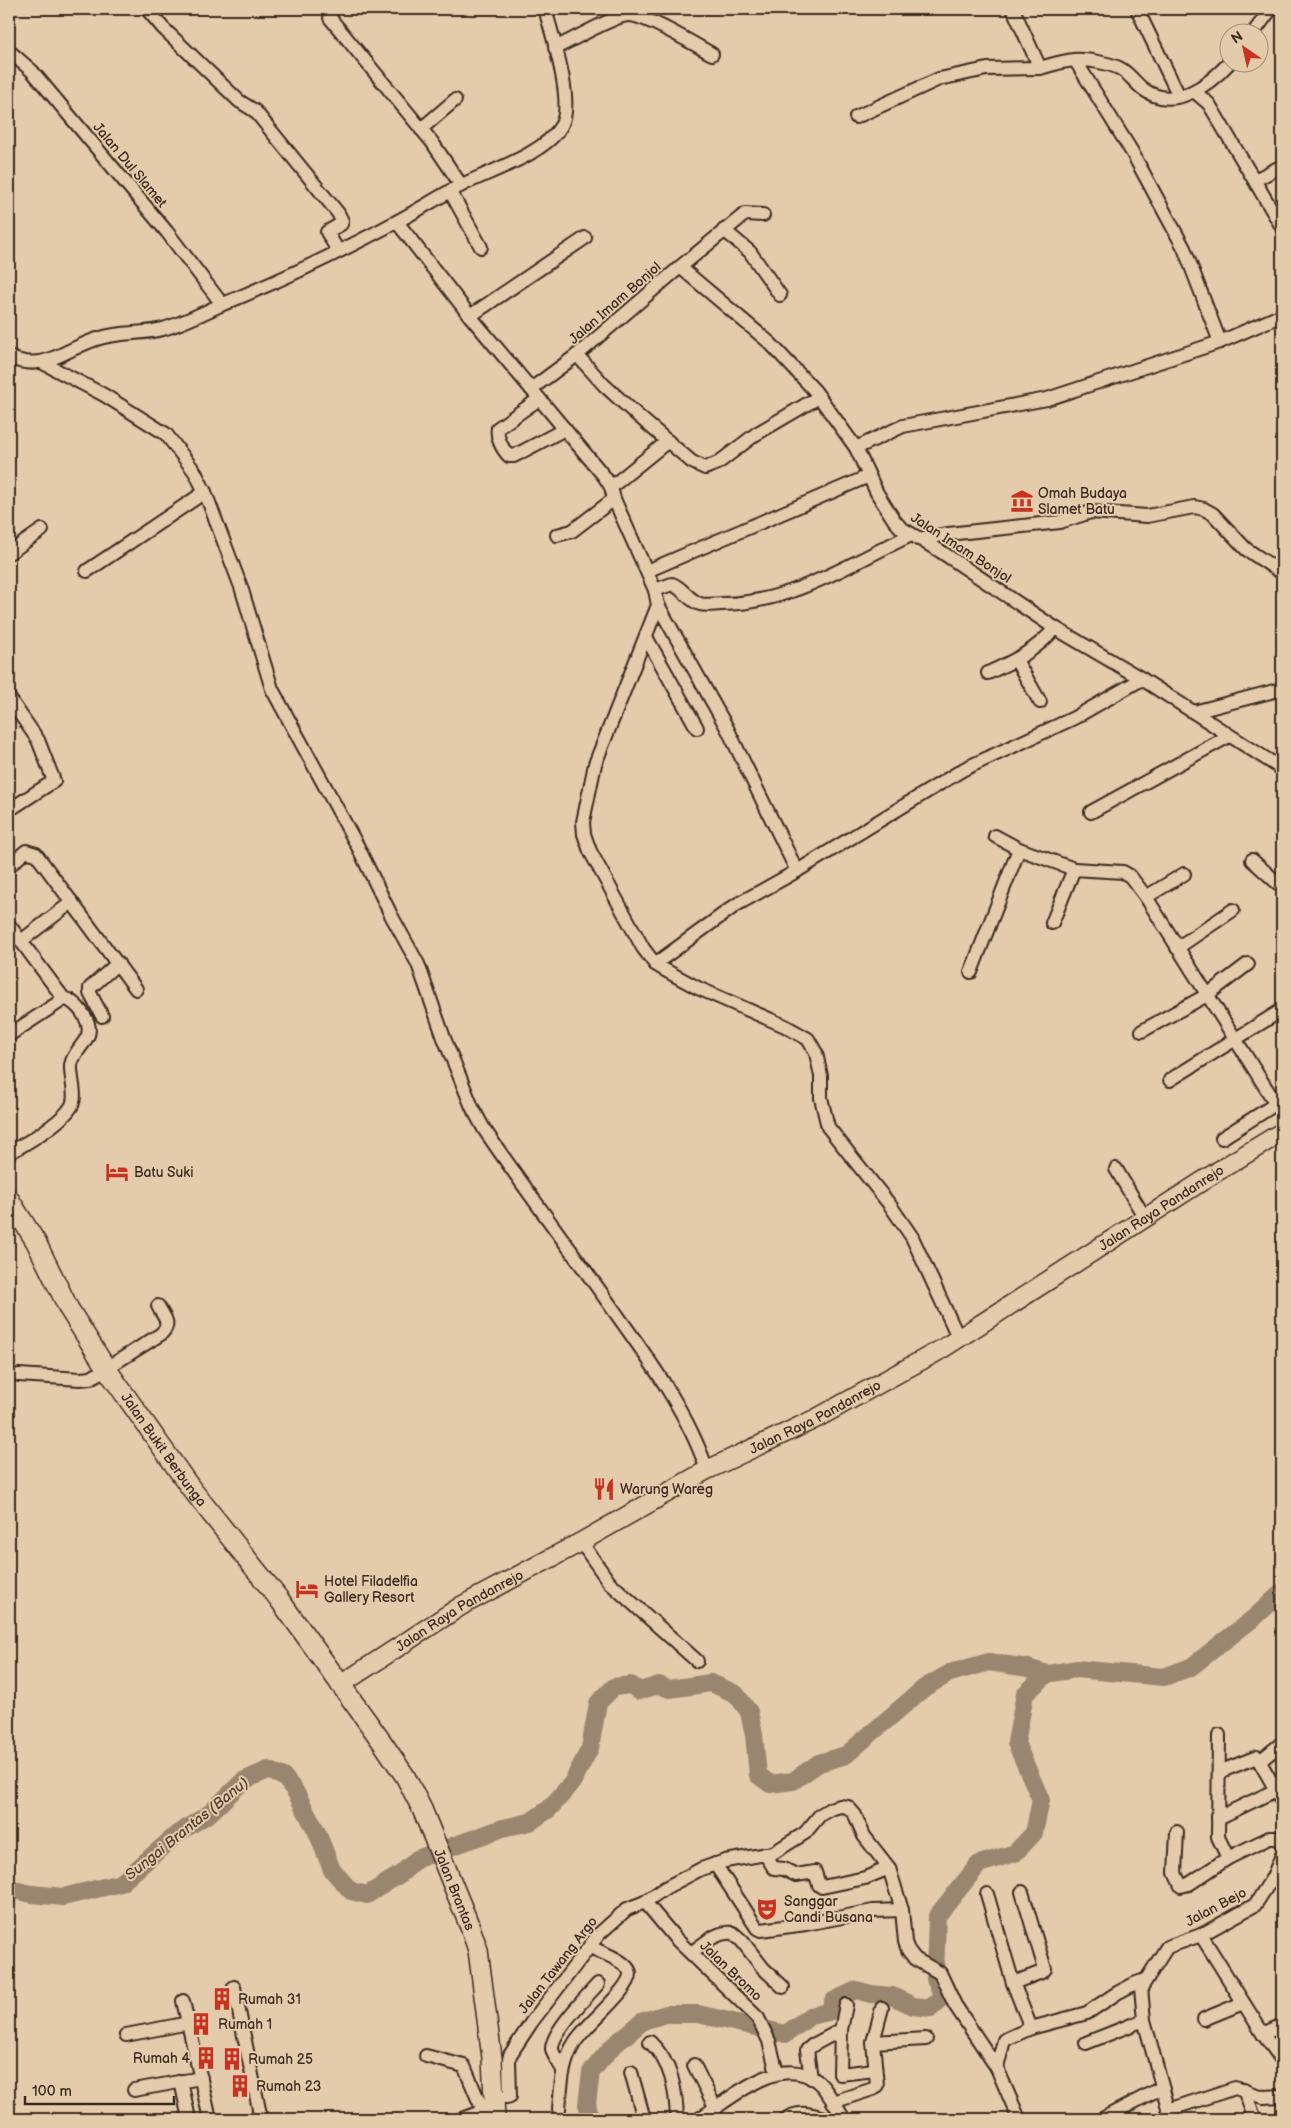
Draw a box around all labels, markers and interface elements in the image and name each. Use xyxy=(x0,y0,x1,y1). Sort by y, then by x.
north arrow xyxy=(1218,22,1268,72)
text: N xyxy=(1228,28,1246,48)
street label: Jalan Dul Slamet xyxy=(89,119,171,212)
street label: Jalan Imam Bonjol xyxy=(565,258,665,348)
place label: Omah Budaya Slamet Batu xyxy=(1038,485,1127,518)
museum icon: Omah Budaya Slamet Batu xyxy=(1009,488,1035,514)
street label: Jalan Imam Bonjol xyxy=(907,509,1015,587)
hotel icon: Batu Suki xyxy=(104,1159,130,1185)
street label: Jalan Raya Pandanrejo xyxy=(1096,1161,1227,1254)
place label: Batu Suki xyxy=(134,1164,193,1181)
street label: Jalan Raya Pandanrejo xyxy=(746,1376,884,1457)
street label: Jalan Bukit Berbunga xyxy=(118,1389,210,1510)
restaurant icon: Warung Wareg xyxy=(591,1476,617,1502)
place label: Warung Wareg xyxy=(620,1481,713,1498)
street label: Jalan Raya Pandanrejo xyxy=(392,1566,526,1655)
place label: Hotel Filadelfia Gallery Resort xyxy=(324,1573,418,1606)
hotel icon: Hotel Filadelfia Gallery Resort xyxy=(294,1576,320,1602)
water label: Sungai Brantas (Banu) xyxy=(121,1773,253,1885)
street label: Jalan Brantas xyxy=(431,1846,479,1933)
street label: Jalan Bejo xyxy=(1183,1884,1249,1930)
place label: Sanggar Candi Busana xyxy=(784,1893,873,1926)
theatre icon: Sanggar Candi Busana xyxy=(754,1896,780,1922)
street label: Jalan Tawang Argo xyxy=(515,1913,601,2017)
street label: Jalan Bromo xyxy=(697,1937,766,2005)
building icon: Rumah 31 xyxy=(209,1986,235,2012)
place label: Rumah 31 xyxy=(238,1991,301,2008)
building icon: Rumah 1 xyxy=(188,2011,214,2037)
place label: Rumah 1 xyxy=(218,2016,272,2033)
building icon: Rumah 4 xyxy=(193,2045,219,2071)
building icon: Rumah 25 xyxy=(219,2046,245,2072)
place label: Rumah 4 xyxy=(133,2050,190,2067)
place label: Rumah 25 xyxy=(248,2051,313,2068)
scale bar xyxy=(25,2073,174,2105)
building icon: Rumah 23 xyxy=(227,2073,253,2099)
place label: Rumah 23 xyxy=(256,2078,321,2095)
text: 100 m xyxy=(32,2082,72,2101)

